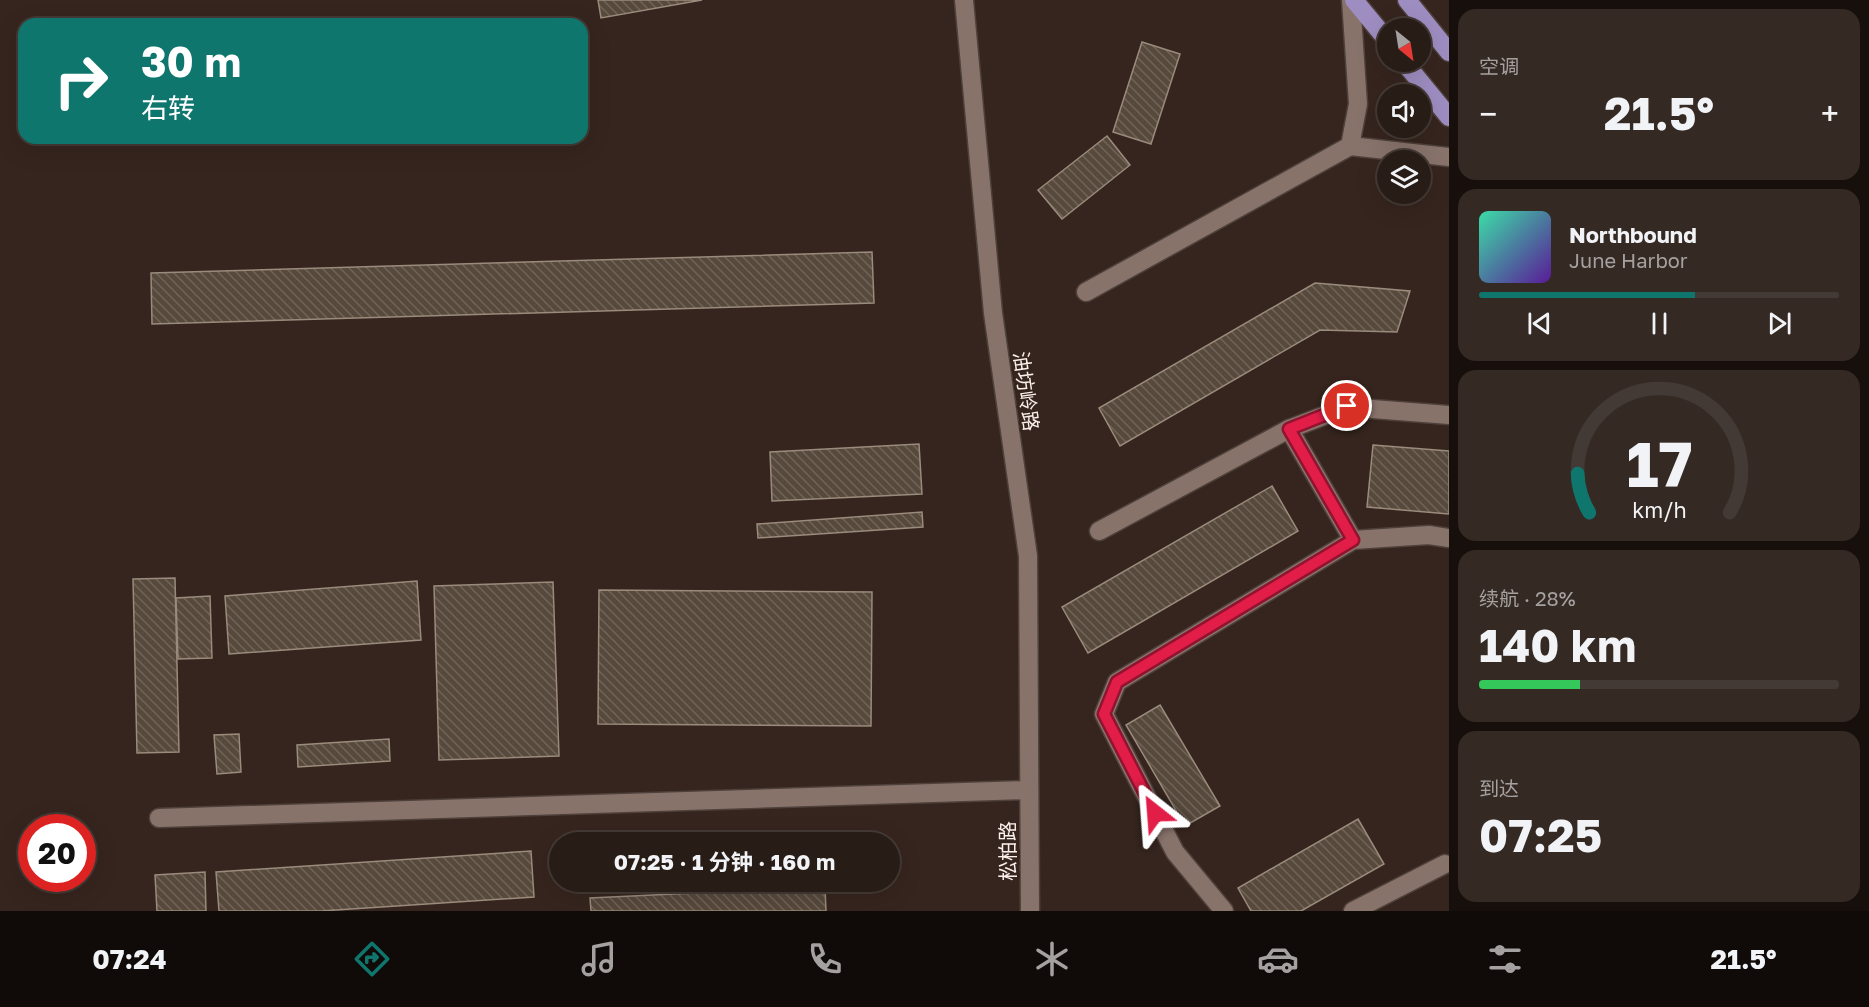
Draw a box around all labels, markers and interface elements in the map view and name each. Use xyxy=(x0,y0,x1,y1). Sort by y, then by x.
north arrow xyxy=(1377,18,1431,72)
map controls xyxy=(1377,18,1431,204)
text: 30 m xyxy=(141,36,241,86)
icon: right xyxy=(42,42,120,120)
text: 空调 xyxy=(1479,54,1519,78)
button: sound xyxy=(1377,84,1431,138)
text: 21.5° xyxy=(1604,86,1714,140)
text: 右转 xyxy=(141,92,195,124)
text: − xyxy=(1479,94,1497,133)
text: + xyxy=(1821,94,1839,133)
button: layers xyxy=(1377,150,1431,204)
text: Northbound xyxy=(1569,221,1697,248)
text: June Harbor xyxy=(1569,248,1688,272)
icon: previous xyxy=(1523,307,1556,340)
icon: pause xyxy=(1643,307,1676,340)
icon: next xyxy=(1763,307,1796,340)
street label: 油坊岭路 xyxy=(1010,350,1044,432)
pin xyxy=(1321,380,1372,431)
icon: arrive xyxy=(1330,389,1363,422)
text: 17 xyxy=(1626,426,1692,501)
text: km/h xyxy=(1632,497,1686,523)
text: 续航 · 28% xyxy=(1479,586,1576,610)
text: 140 km xyxy=(1479,618,1636,672)
text: 到达 xyxy=(1479,776,1519,800)
position arrow xyxy=(1123,781,1187,845)
text: 07:25 xyxy=(1479,808,1602,862)
speed limit sign: 20 xyxy=(18,814,96,892)
street label: 松柏路 xyxy=(995,821,1019,881)
text: 07:25 · 1 分钟 · 160 m xyxy=(614,848,835,875)
icon: directions xyxy=(351,938,393,980)
icon: music xyxy=(578,938,620,980)
icon: phone xyxy=(804,938,846,980)
icon: climate xyxy=(1031,938,1073,980)
icon: car xyxy=(1257,938,1299,980)
icon: filters xyxy=(1484,938,1526,980)
text: 07:24 xyxy=(92,943,167,975)
text: 21.5° xyxy=(1711,943,1777,975)

